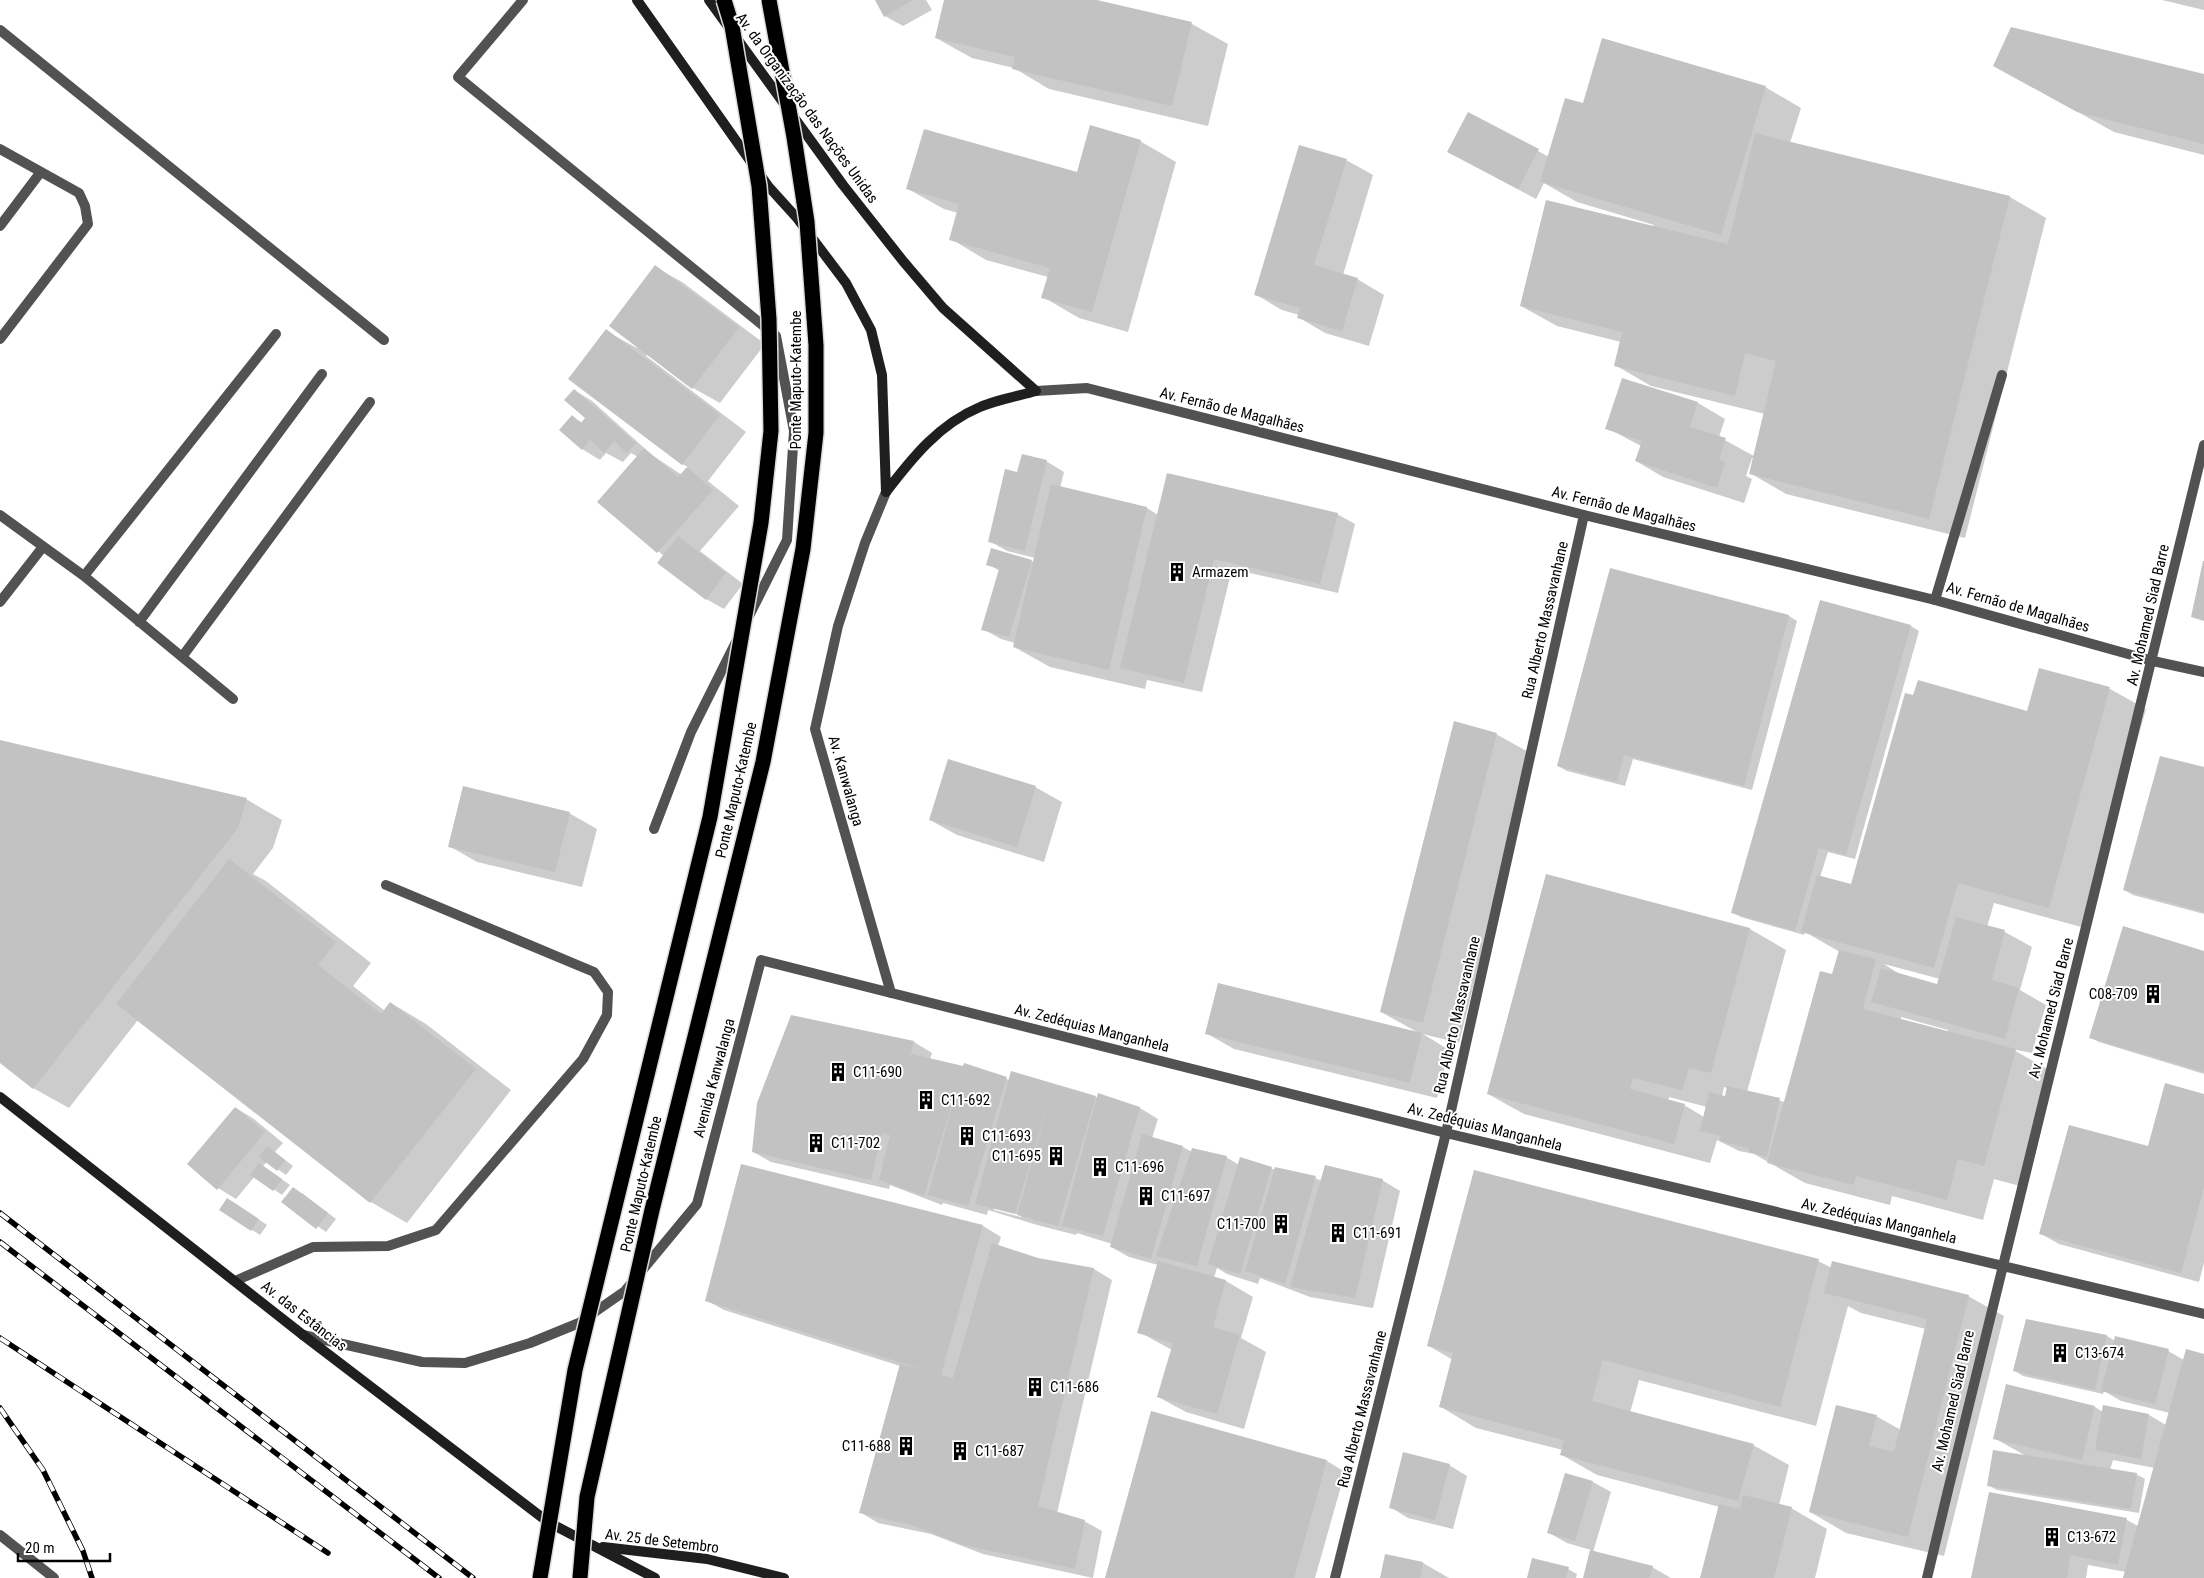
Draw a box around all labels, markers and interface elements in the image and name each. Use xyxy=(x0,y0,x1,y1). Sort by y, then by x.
street label: Av. da Organização das Nações Unidas xyxy=(732,9,882,207)
street label: Ponte Maputo-Katembe xyxy=(787,310,805,450)
street label: Av. Fernão de Magalhães xyxy=(1158,383,1306,437)
street label: Av. Fernão de Magalhães xyxy=(1550,482,1698,536)
street label: Rua Alberto Massavanhane xyxy=(1518,539,1572,701)
street label: Av. Mohamed Siad Barre xyxy=(2123,543,2173,687)
building icon: Armazem xyxy=(1166,561,1188,583)
place label: Armazem xyxy=(1192,563,1249,581)
street label: Av. Fernão de Magalhães xyxy=(1944,578,2092,636)
street label: Ponte Maputo-Katembe xyxy=(712,720,760,860)
street label: Av. Kanwalanga xyxy=(824,734,868,828)
street label: Rua Alberto Massavanhane xyxy=(1430,934,1484,1096)
street label: Av. Mohamed Siad Barre xyxy=(2025,936,2077,1080)
building icon: C08-709 xyxy=(2142,983,2164,1005)
place label: C08-709 xyxy=(2089,985,2138,1003)
street label: Av. Zedéquias Manganhela xyxy=(1013,1000,1171,1056)
street label: Avenida Kanwalanga xyxy=(689,1017,739,1139)
building icon: C11-690 xyxy=(827,1061,849,1083)
place label: C11-690 xyxy=(853,1063,902,1081)
building icon: C11-692 xyxy=(915,1089,937,1111)
place label: C11-692 xyxy=(941,1091,990,1109)
street label: Av. Zedéquias Manganhela xyxy=(1406,1099,1564,1155)
street label: Ponte Maputo-Katembe xyxy=(617,1114,665,1254)
building icon: C11-693 xyxy=(956,1125,978,1147)
place label: C11-693 xyxy=(982,1127,1031,1145)
building icon: C11-702 xyxy=(805,1132,827,1154)
place label: C11-702 xyxy=(831,1134,880,1152)
building icon: C11-695 xyxy=(1045,1145,1067,1167)
place label: C11-695 xyxy=(992,1147,1041,1165)
building icon: C11-696 xyxy=(1089,1156,1111,1178)
place label: C11-696 xyxy=(1115,1158,1164,1176)
building icon: C11-697 xyxy=(1135,1185,1157,1207)
place label: C11-697 xyxy=(1161,1187,1210,1205)
street label: Av. Zedéquias Manganhela xyxy=(1800,1194,1958,1248)
building icon: C11-700 xyxy=(1270,1213,1292,1235)
place label: C11-700 xyxy=(1217,1215,1266,1233)
building icon: C11-691 xyxy=(1327,1222,1349,1244)
place label: C11-691 xyxy=(1353,1224,1402,1242)
street label: Av. das Estâncias xyxy=(258,1277,351,1355)
street label: Rua Alberto Massavanhane xyxy=(1334,1329,1390,1489)
street label: Av. Mohamed Siad Barre xyxy=(1928,1329,1978,1473)
building icon: C13-674 xyxy=(2049,1342,2071,1364)
place label: C13-674 xyxy=(2075,1344,2124,1362)
building icon: C11-686 xyxy=(1024,1376,1046,1398)
place label: C11-686 xyxy=(1050,1378,1099,1396)
building icon: C11-688 xyxy=(895,1435,917,1457)
place label: C11-688 xyxy=(842,1437,891,1455)
building icon: C11-687 xyxy=(949,1440,971,1462)
place label: C11-687 xyxy=(975,1442,1024,1460)
street label: Av. 25 de Setembro xyxy=(604,1525,720,1557)
building icon: C13-672 xyxy=(2041,1526,2063,1548)
place label: C13-672 xyxy=(2067,1528,2116,1546)
scale bar xyxy=(18,1530,110,1562)
text: 20 m xyxy=(25,1539,55,1557)

